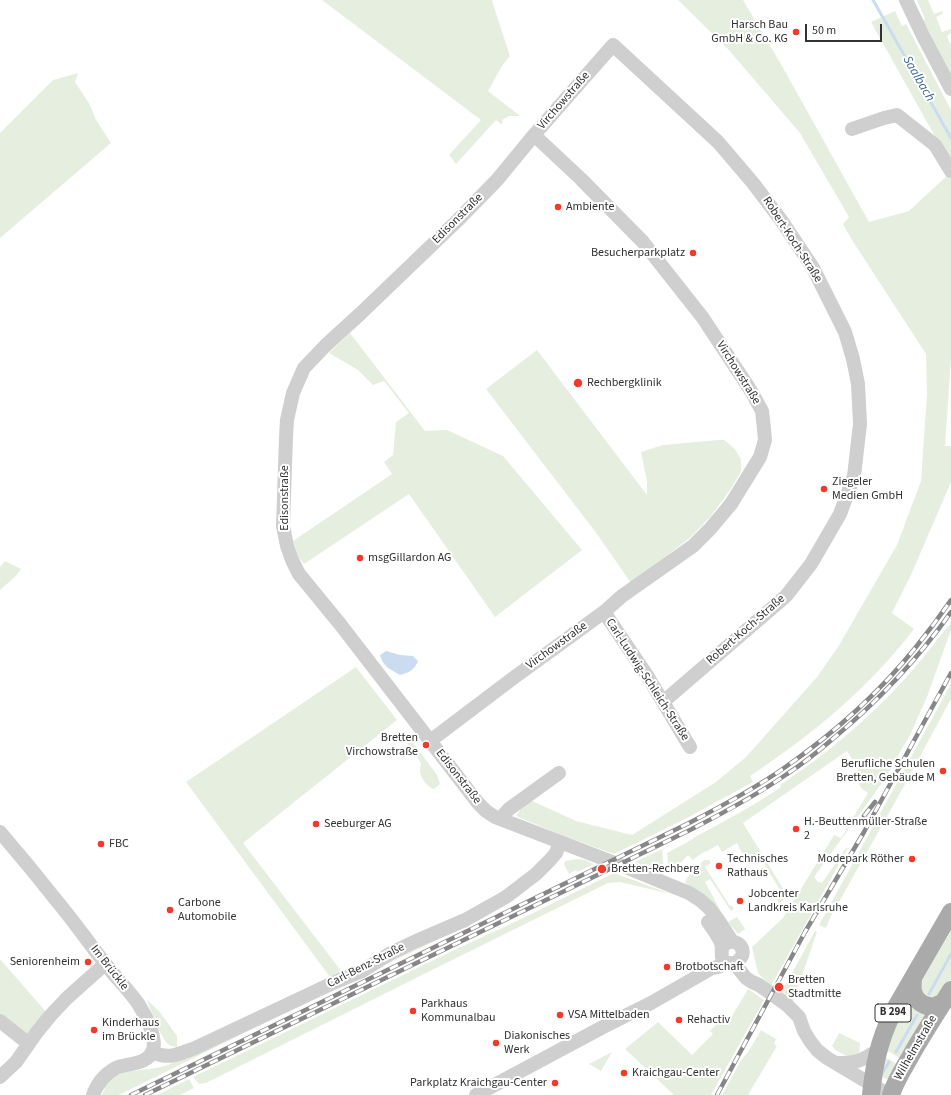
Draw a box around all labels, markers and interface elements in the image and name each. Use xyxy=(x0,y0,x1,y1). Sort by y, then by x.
scale bar xyxy=(807,16,884,42)
place label: Harsch Bau GmbH & Co. KG xyxy=(711,18,788,46)
text: 50 m xyxy=(812,22,836,39)
marker: Harsch Bau GmbH & Co. KG xyxy=(791,27,801,37)
water label: Saalbach xyxy=(899,53,937,105)
street label: Virchowstraße xyxy=(535,69,593,133)
street label: Edisonstraße xyxy=(430,191,486,247)
street label: Robert-Koch-Straße xyxy=(759,194,825,286)
place label: Ambiente xyxy=(566,200,614,214)
marker: Ambiente xyxy=(553,202,563,212)
place label: Besucherparkplatz xyxy=(591,246,685,260)
marker: Besucherparkplatz xyxy=(688,248,698,258)
street label: Virchowstraße xyxy=(713,339,763,407)
place label: Rechbergklinik xyxy=(587,376,662,390)
marker: Rechbergklinik xyxy=(572,377,584,389)
street label: Edisonstraße xyxy=(278,465,292,531)
place label: Ziegeler Medien GmbH xyxy=(832,475,903,503)
marker: Ziegeler Medien GmbH xyxy=(819,484,829,494)
place label: msgGillardon AG xyxy=(368,551,452,565)
marker: msgGillardon AG xyxy=(355,553,365,563)
street label: Robert-Koch-Straße xyxy=(704,592,788,668)
street label: Carl-Ludwig-Schleich-Straße xyxy=(602,616,692,744)
street label: Virchowstraße xyxy=(524,619,590,673)
place label: Bretten Virchowstraße xyxy=(346,731,418,759)
marker: Bretten Virchowstraße xyxy=(421,740,431,750)
street label: Edisonstraße xyxy=(432,747,484,807)
place label: Berufliche Schulen Bretten, Gebäude M xyxy=(836,757,935,785)
marker: Berufliche Schulen Bretten, Gebäude M xyxy=(938,766,948,776)
place label: H.-Beuttenmüller-Straße 2 xyxy=(804,815,927,843)
place label: Seeburger AG xyxy=(324,817,392,831)
marker: Seeburger AG xyxy=(311,819,321,829)
marker: H.-Beuttenmüller-Straße 2 xyxy=(791,824,801,834)
place label: FBC xyxy=(109,837,129,851)
marker: FBC xyxy=(96,839,106,849)
place label: Technisches Rathaus xyxy=(727,852,788,880)
place label: Modepark Röther xyxy=(817,852,904,866)
marker: Modepark Röther xyxy=(907,854,917,864)
marker: Technisches Rathaus xyxy=(714,861,724,871)
place label: Bretten-Rechberg xyxy=(611,862,699,876)
marker: Bretten-Rechberg xyxy=(596,863,608,875)
place label: Jobcenter Landkreis Karlsruhe xyxy=(748,887,848,915)
place label: Carbone Automobile xyxy=(178,896,236,924)
marker: Jobcenter Landkreis Karlsruhe xyxy=(735,896,745,906)
marker: Carbone Automobile xyxy=(165,905,175,915)
street label: Carl-Benz-Straße xyxy=(325,940,407,992)
street label: Im Brückle xyxy=(87,942,131,994)
place label: Seniorenheim xyxy=(10,955,80,969)
marker: Seniorenheim xyxy=(83,957,93,967)
place label: Brotbotschaft xyxy=(675,960,744,974)
marker: Brotbotschaft xyxy=(662,962,672,972)
place label: Bretten Stadtmitte xyxy=(788,973,841,1001)
marker: Bretten Stadtmitte xyxy=(773,981,785,993)
place label: Parkhaus Kommunalbau xyxy=(421,997,496,1025)
road number: B 294 xyxy=(875,1004,911,1022)
marker: Parkhaus Kommunalbau xyxy=(408,1006,418,1016)
place label: VSA Mittelbaden xyxy=(568,1008,649,1022)
marker: VSA Mittelbaden xyxy=(555,1010,565,1020)
place label: Rehactiv xyxy=(687,1013,730,1027)
street label: Wilhelmstraße xyxy=(892,1013,940,1083)
marker: Rehactiv xyxy=(674,1015,684,1025)
place label: Kinderhaus im Brückle xyxy=(102,1016,159,1044)
marker: Kinderhaus im Brückle xyxy=(89,1025,99,1035)
place label: Diakonisches Werk xyxy=(504,1029,570,1057)
marker: Diakonisches Werk xyxy=(491,1038,501,1048)
place label: Kraichgau-Center xyxy=(632,1066,719,1080)
marker: Kraichgau-Center xyxy=(619,1068,629,1078)
place label: Parkplatz Kraichgau-Center xyxy=(410,1076,547,1090)
marker: Parkplatz Kraichgau-Center xyxy=(550,1078,560,1088)

